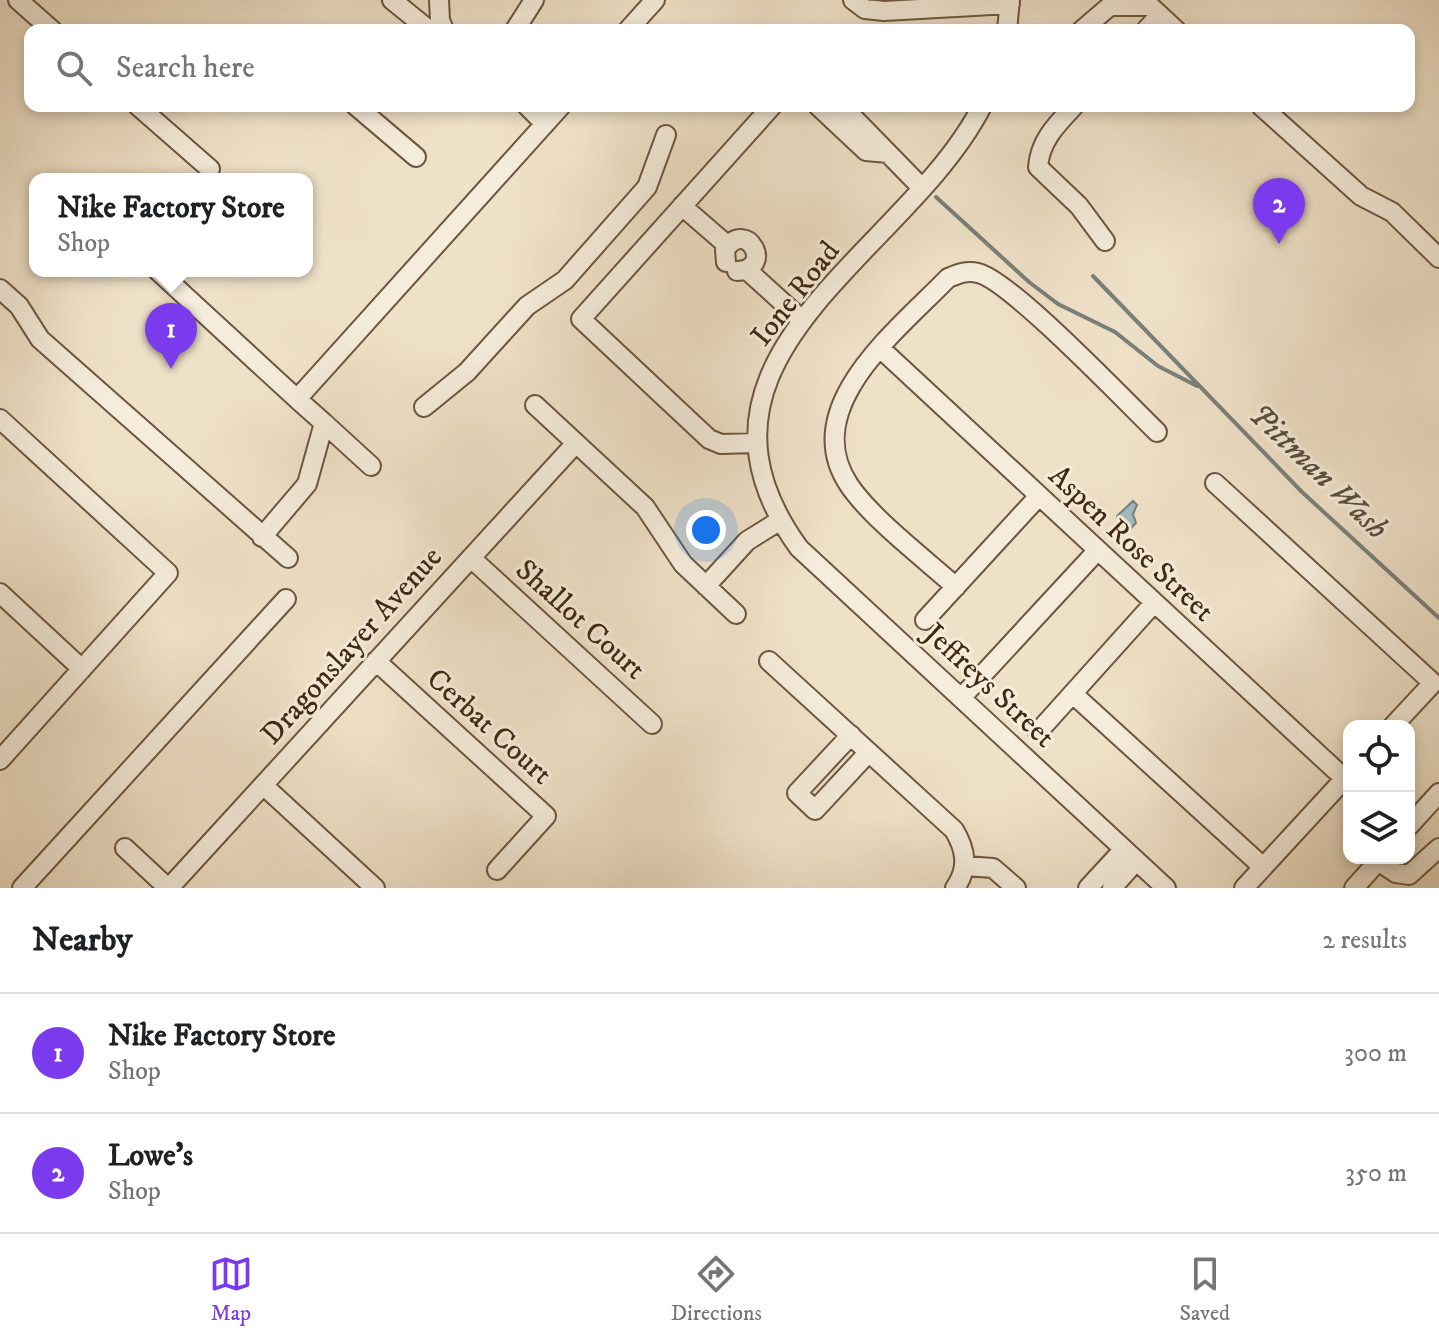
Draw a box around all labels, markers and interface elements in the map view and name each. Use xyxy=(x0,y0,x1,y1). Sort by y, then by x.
search box xyxy=(24,24,1415,112)
icon: search xyxy=(52,46,96,90)
text: Search here xyxy=(116,50,255,87)
popup xyxy=(29,173,313,277)
pin: 2 xyxy=(1253,178,1305,244)
text: Nike Factory Store xyxy=(57,190,285,227)
text: Shop xyxy=(57,227,110,260)
street label: Ione Road xyxy=(744,234,848,354)
pin: 1 xyxy=(145,303,197,369)
water label: Pittman Wash xyxy=(1240,395,1396,549)
street label: Aspen Rose Street xyxy=(1041,458,1221,630)
your location xyxy=(686,510,726,550)
street label: Dragonslayer Avenue xyxy=(253,539,451,753)
street label: Shallot Court xyxy=(507,552,653,688)
street label: Jeffreys Street xyxy=(914,614,1062,756)
street label: Cerbat Court xyxy=(419,661,559,793)
map controls xyxy=(1343,720,1415,864)
button: locate xyxy=(1343,720,1415,792)
button: layers xyxy=(1343,792,1415,864)
text: Nearby xyxy=(32,919,133,961)
text: 2 results xyxy=(1322,924,1407,957)
text: Nike Factory Store xyxy=(108,1018,336,1055)
text: 1 xyxy=(53,1037,63,1070)
text: 300 m xyxy=(1344,1037,1407,1070)
text: Shop xyxy=(108,1055,161,1088)
text: Lowe's xyxy=(108,1138,193,1175)
text: 2 xyxy=(52,1157,64,1190)
text: 350 m xyxy=(1345,1157,1407,1190)
text: Shop xyxy=(108,1175,161,1208)
tab: Map xyxy=(209,1252,253,1327)
tab: Directions xyxy=(671,1252,762,1327)
tab: Saved xyxy=(1180,1252,1230,1327)

